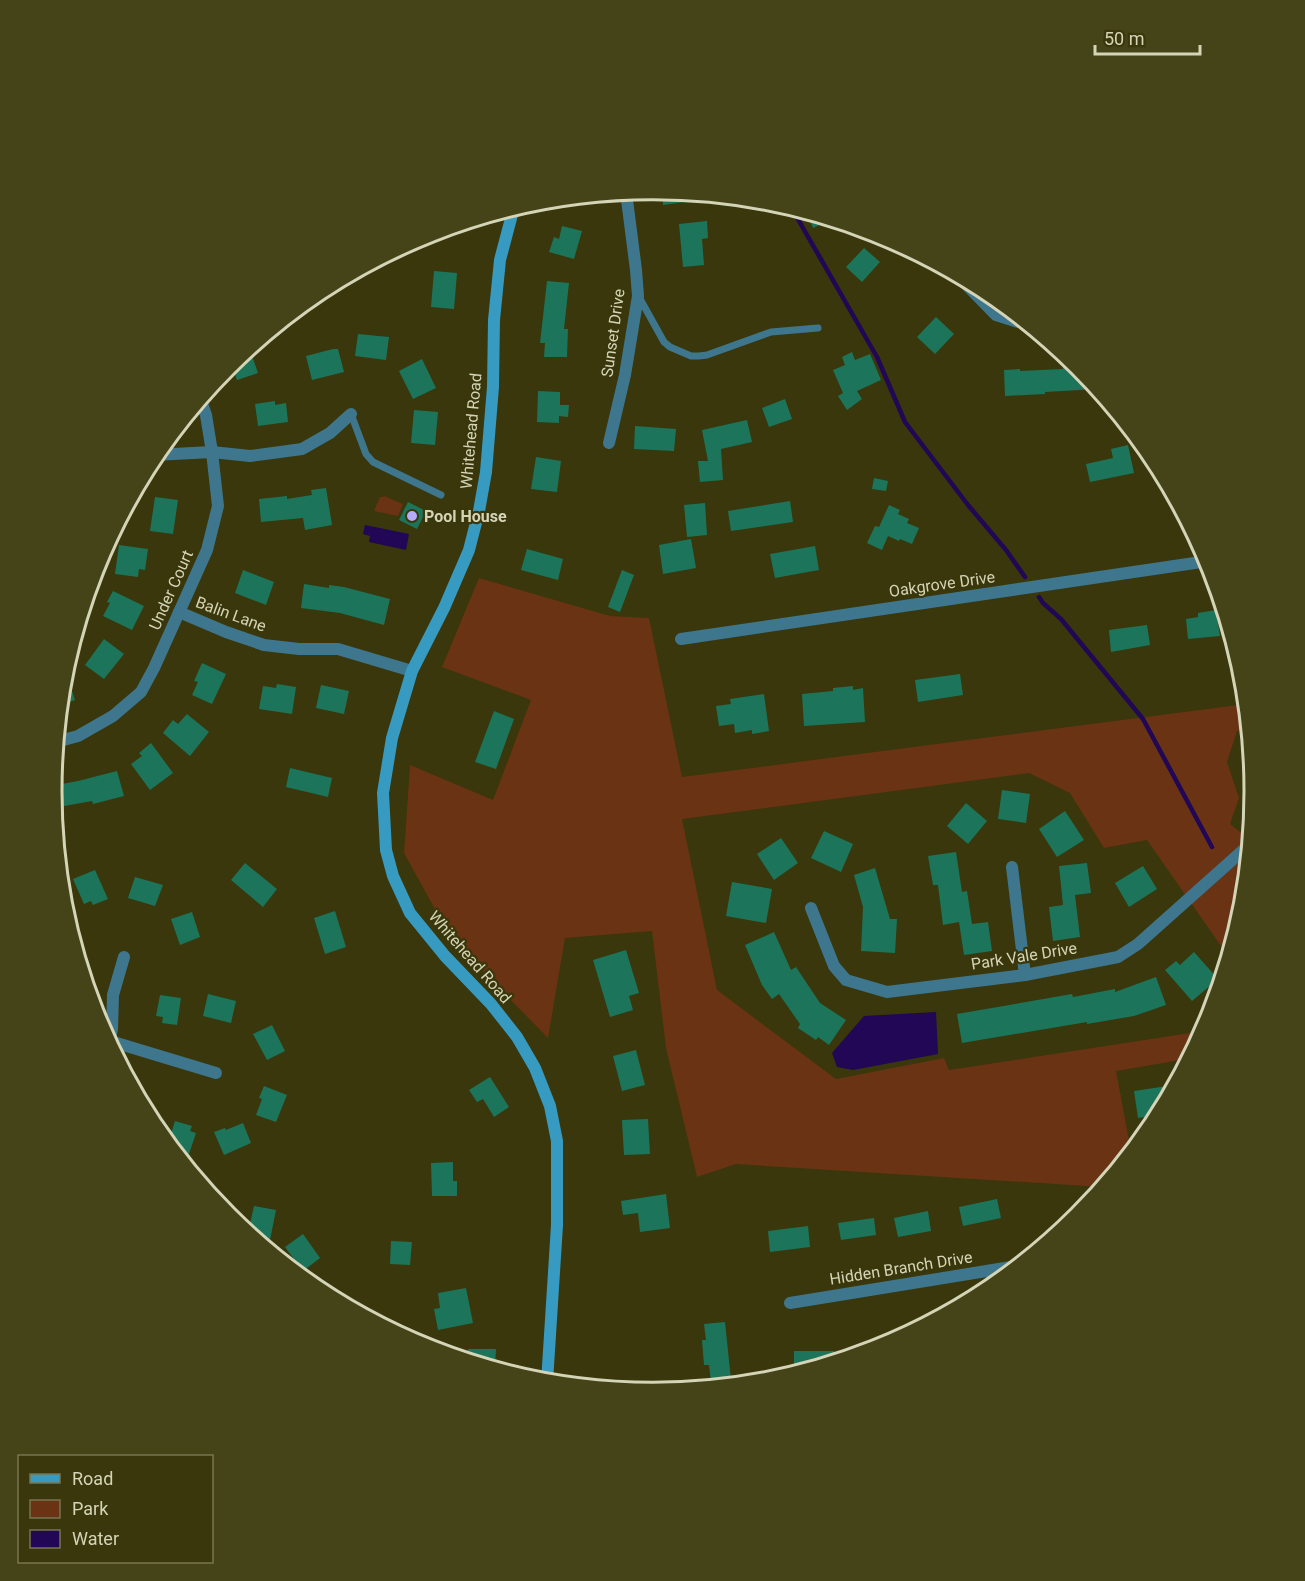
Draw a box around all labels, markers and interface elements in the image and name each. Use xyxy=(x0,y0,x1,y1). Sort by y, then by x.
scale bar xyxy=(1095,18,1200,56)
text: 50 m xyxy=(1104,28,1144,49)
street label: Sunset Drive xyxy=(597,288,629,378)
street label: Whitehead Road xyxy=(456,372,486,490)
place label: Pool House xyxy=(424,507,507,526)
marker: Pool House xyxy=(405,509,419,523)
street label: Under Court xyxy=(145,547,197,633)
street label: Oakgrove Drive xyxy=(888,567,996,601)
street label: Balin Lane xyxy=(193,592,269,636)
street label: Whitehead Road xyxy=(425,907,515,1007)
street label: Park Vale Drive xyxy=(970,938,1078,974)
street label: Hidden Branch Drive xyxy=(828,1247,974,1289)
legend xyxy=(18,1455,213,1563)
text: Road xyxy=(72,1468,113,1489)
text: Park xyxy=(72,1498,109,1519)
text: Water xyxy=(72,1528,119,1549)

